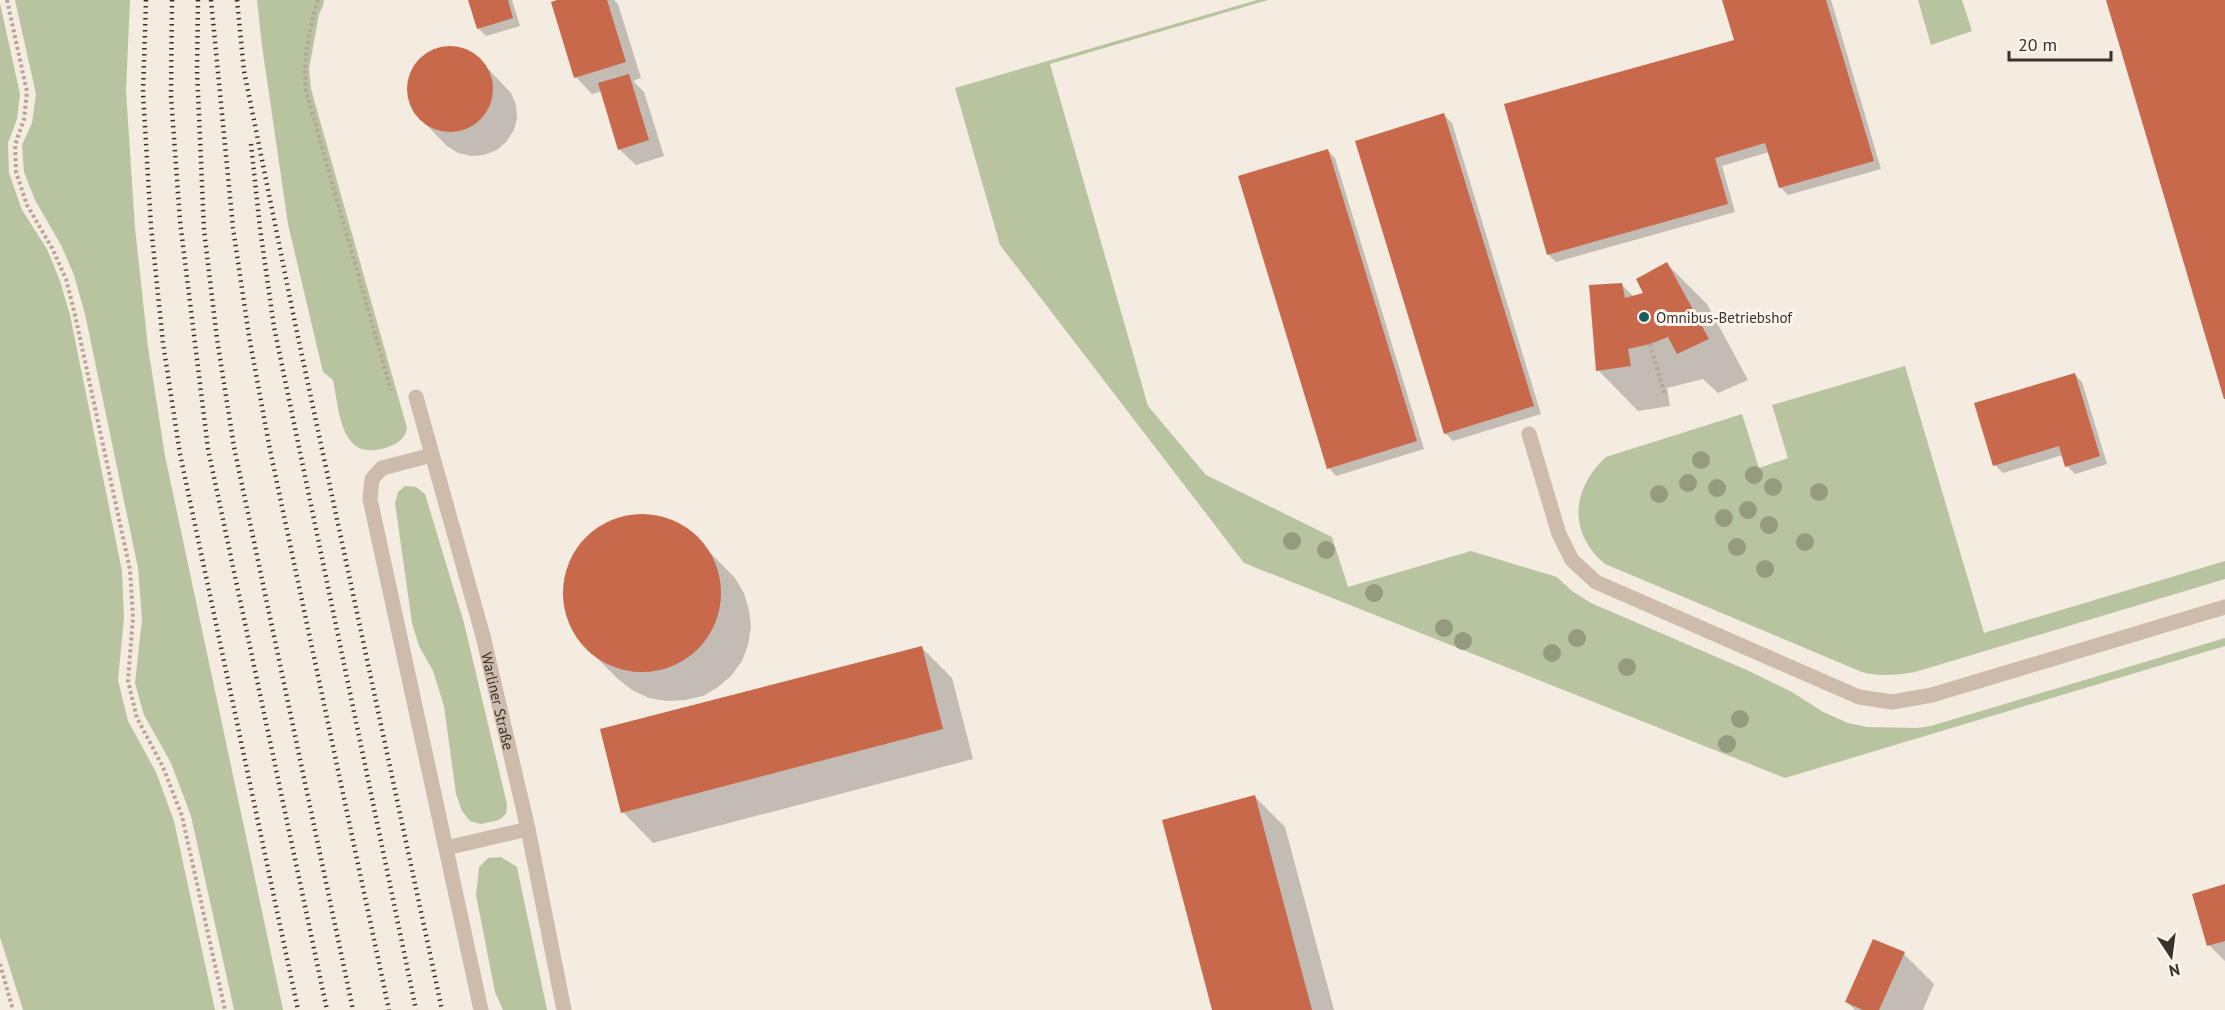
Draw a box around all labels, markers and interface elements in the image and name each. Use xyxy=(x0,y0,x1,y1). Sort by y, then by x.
scale bar xyxy=(2009,24,2111,62)
text: 20 m xyxy=(2018,33,2057,56)
place label: Omnibus-Betriebshof xyxy=(1656,308,1793,327)
marker: Omnibus-Betriebshof xyxy=(1637,310,1651,324)
street label: Warliner Straße xyxy=(478,650,519,752)
north arrow xyxy=(2141,926,2201,986)
text: N xyxy=(2167,960,2182,982)

